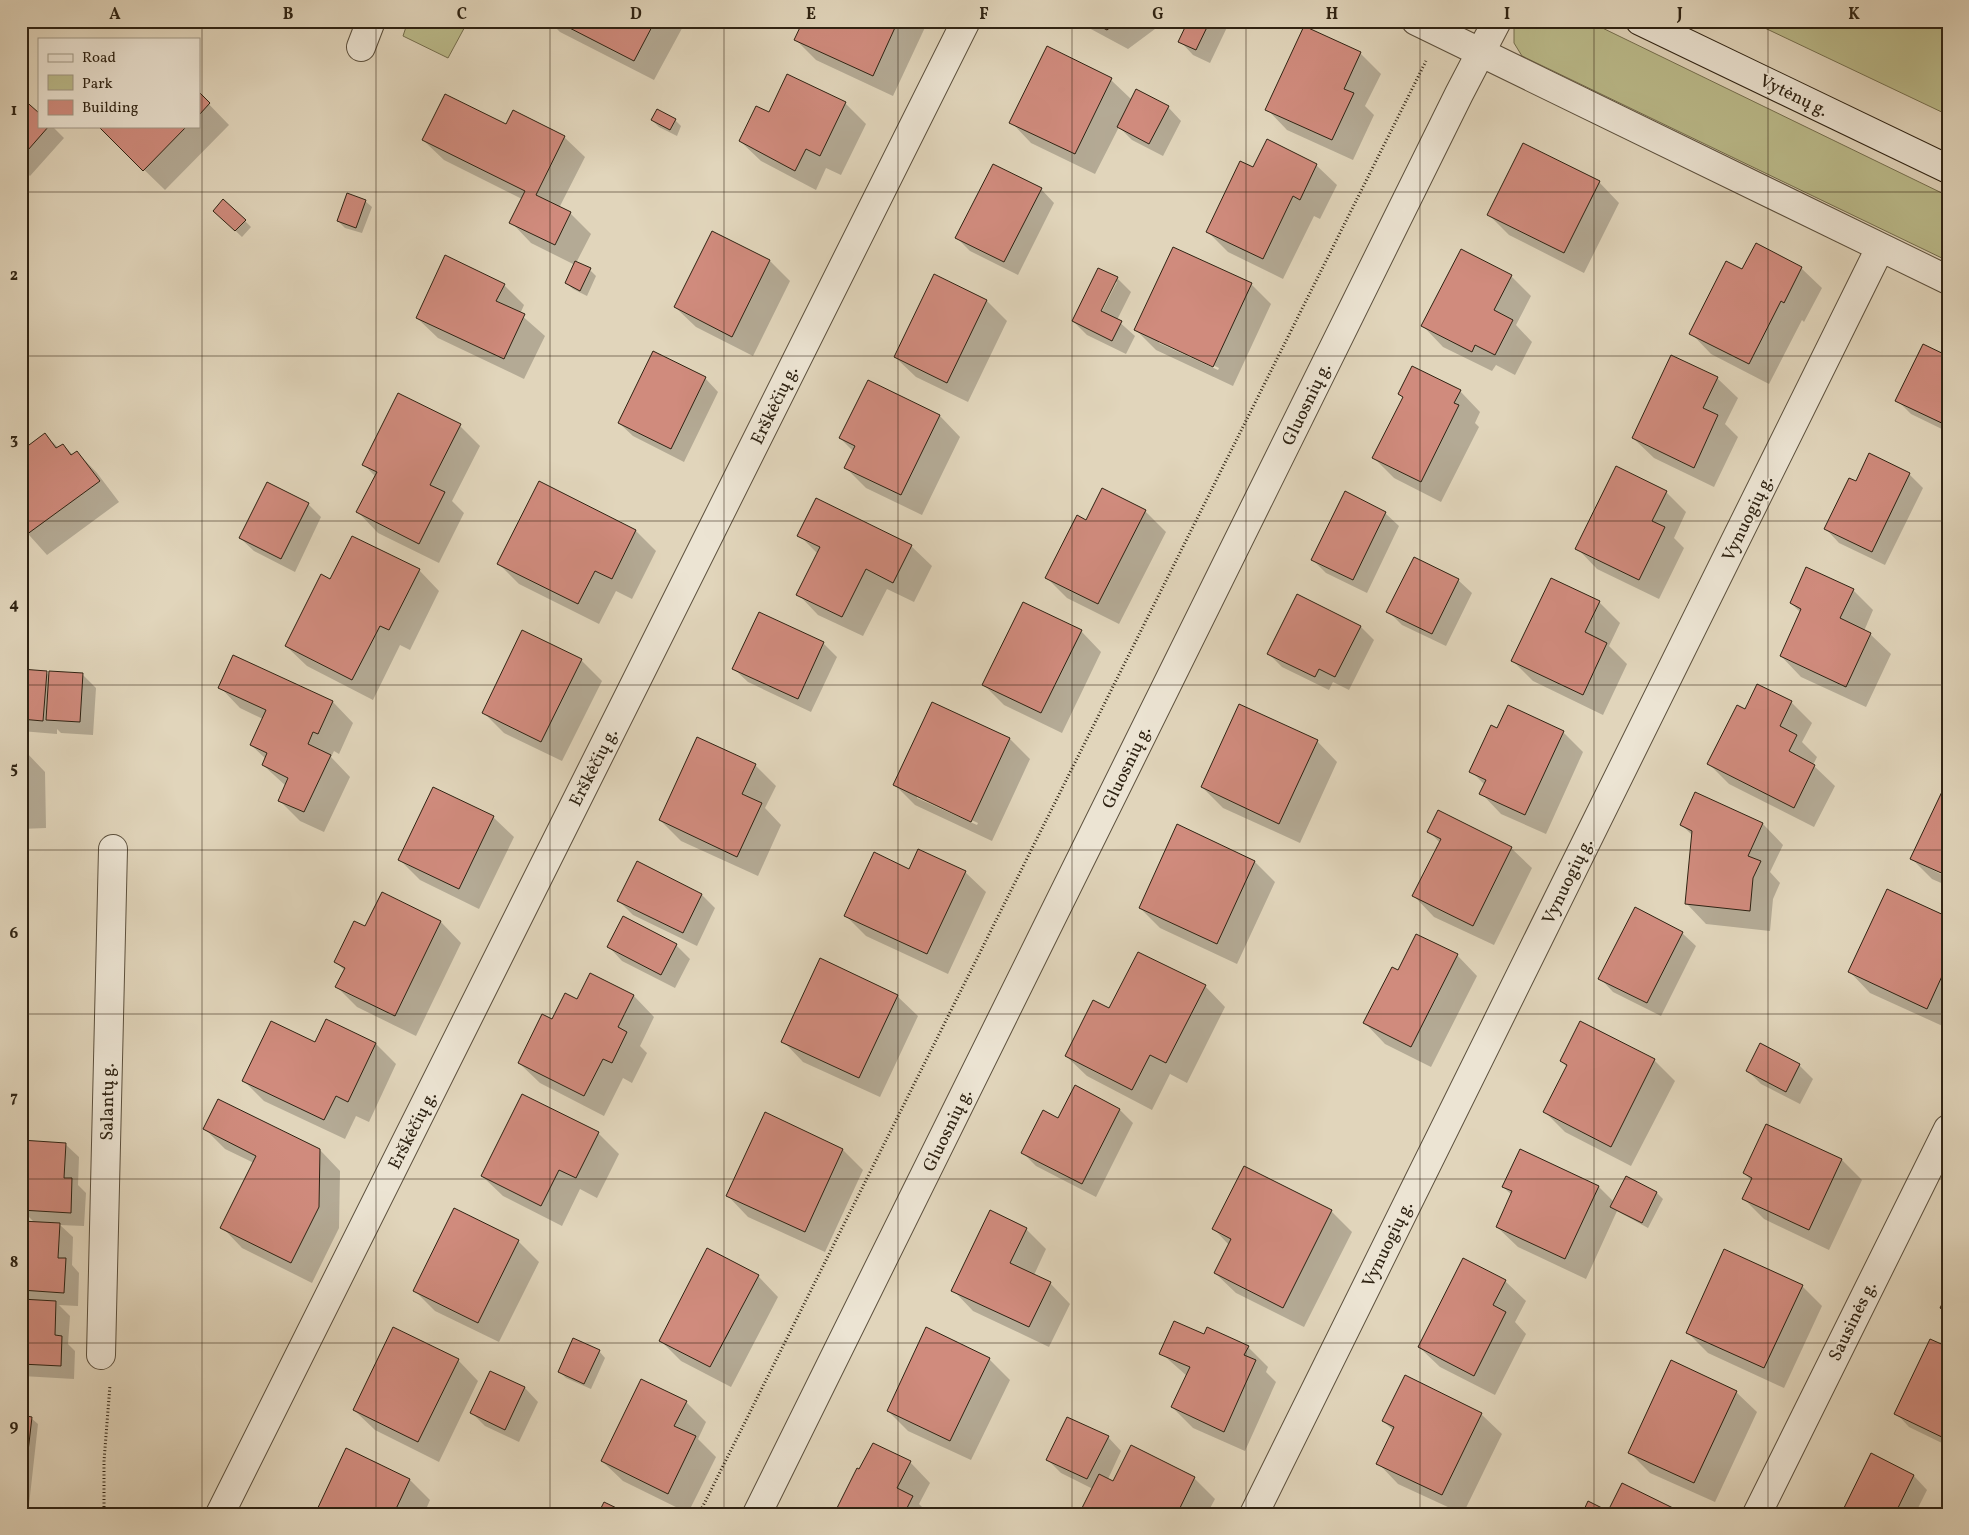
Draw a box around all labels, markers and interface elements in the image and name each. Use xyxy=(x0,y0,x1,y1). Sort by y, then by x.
text: A xyxy=(109,4,121,26)
text: B xyxy=(283,4,294,26)
text: C xyxy=(457,4,467,26)
text: D xyxy=(630,4,642,26)
text: E xyxy=(806,4,816,26)
text: F xyxy=(979,4,989,26)
text: G xyxy=(1152,4,1164,26)
text: H xyxy=(1326,4,1338,26)
text: I xyxy=(1504,4,1510,26)
text: J xyxy=(1676,4,1683,26)
text: K xyxy=(1848,4,1860,26)
legend xyxy=(38,38,200,128)
text: Road xyxy=(82,48,116,69)
street label: Vytėnų g. xyxy=(1755,69,1832,124)
text: Park xyxy=(82,74,113,95)
text: Building xyxy=(82,98,139,119)
text: 1 xyxy=(11,100,17,122)
text: 2 xyxy=(10,265,18,287)
street label: Gluosnių g. xyxy=(1277,359,1338,450)
street label: Erškėčių g. xyxy=(746,362,805,449)
text: 3 xyxy=(10,429,18,451)
street label: Vynuogių g. xyxy=(1717,471,1780,566)
text: 4 xyxy=(9,594,19,616)
street label: Gluosnių g. xyxy=(1097,722,1158,813)
street label: Erškėčių g. xyxy=(564,724,625,811)
text: 5 xyxy=(10,758,18,780)
street label: Vynuogių g. xyxy=(1537,834,1600,929)
text: 6 xyxy=(10,923,19,945)
street label: Salantų g. xyxy=(95,1063,122,1141)
street label: Gluosnių g. xyxy=(918,1085,979,1176)
text: 7 xyxy=(10,1087,18,1109)
street label: Erškėčių g. xyxy=(383,1087,444,1174)
street label: Vynuogių g. xyxy=(1357,1197,1420,1292)
text: 8 xyxy=(10,1252,18,1274)
street label: Sausinės g. xyxy=(1823,1277,1883,1366)
text: 9 xyxy=(10,1416,19,1438)

